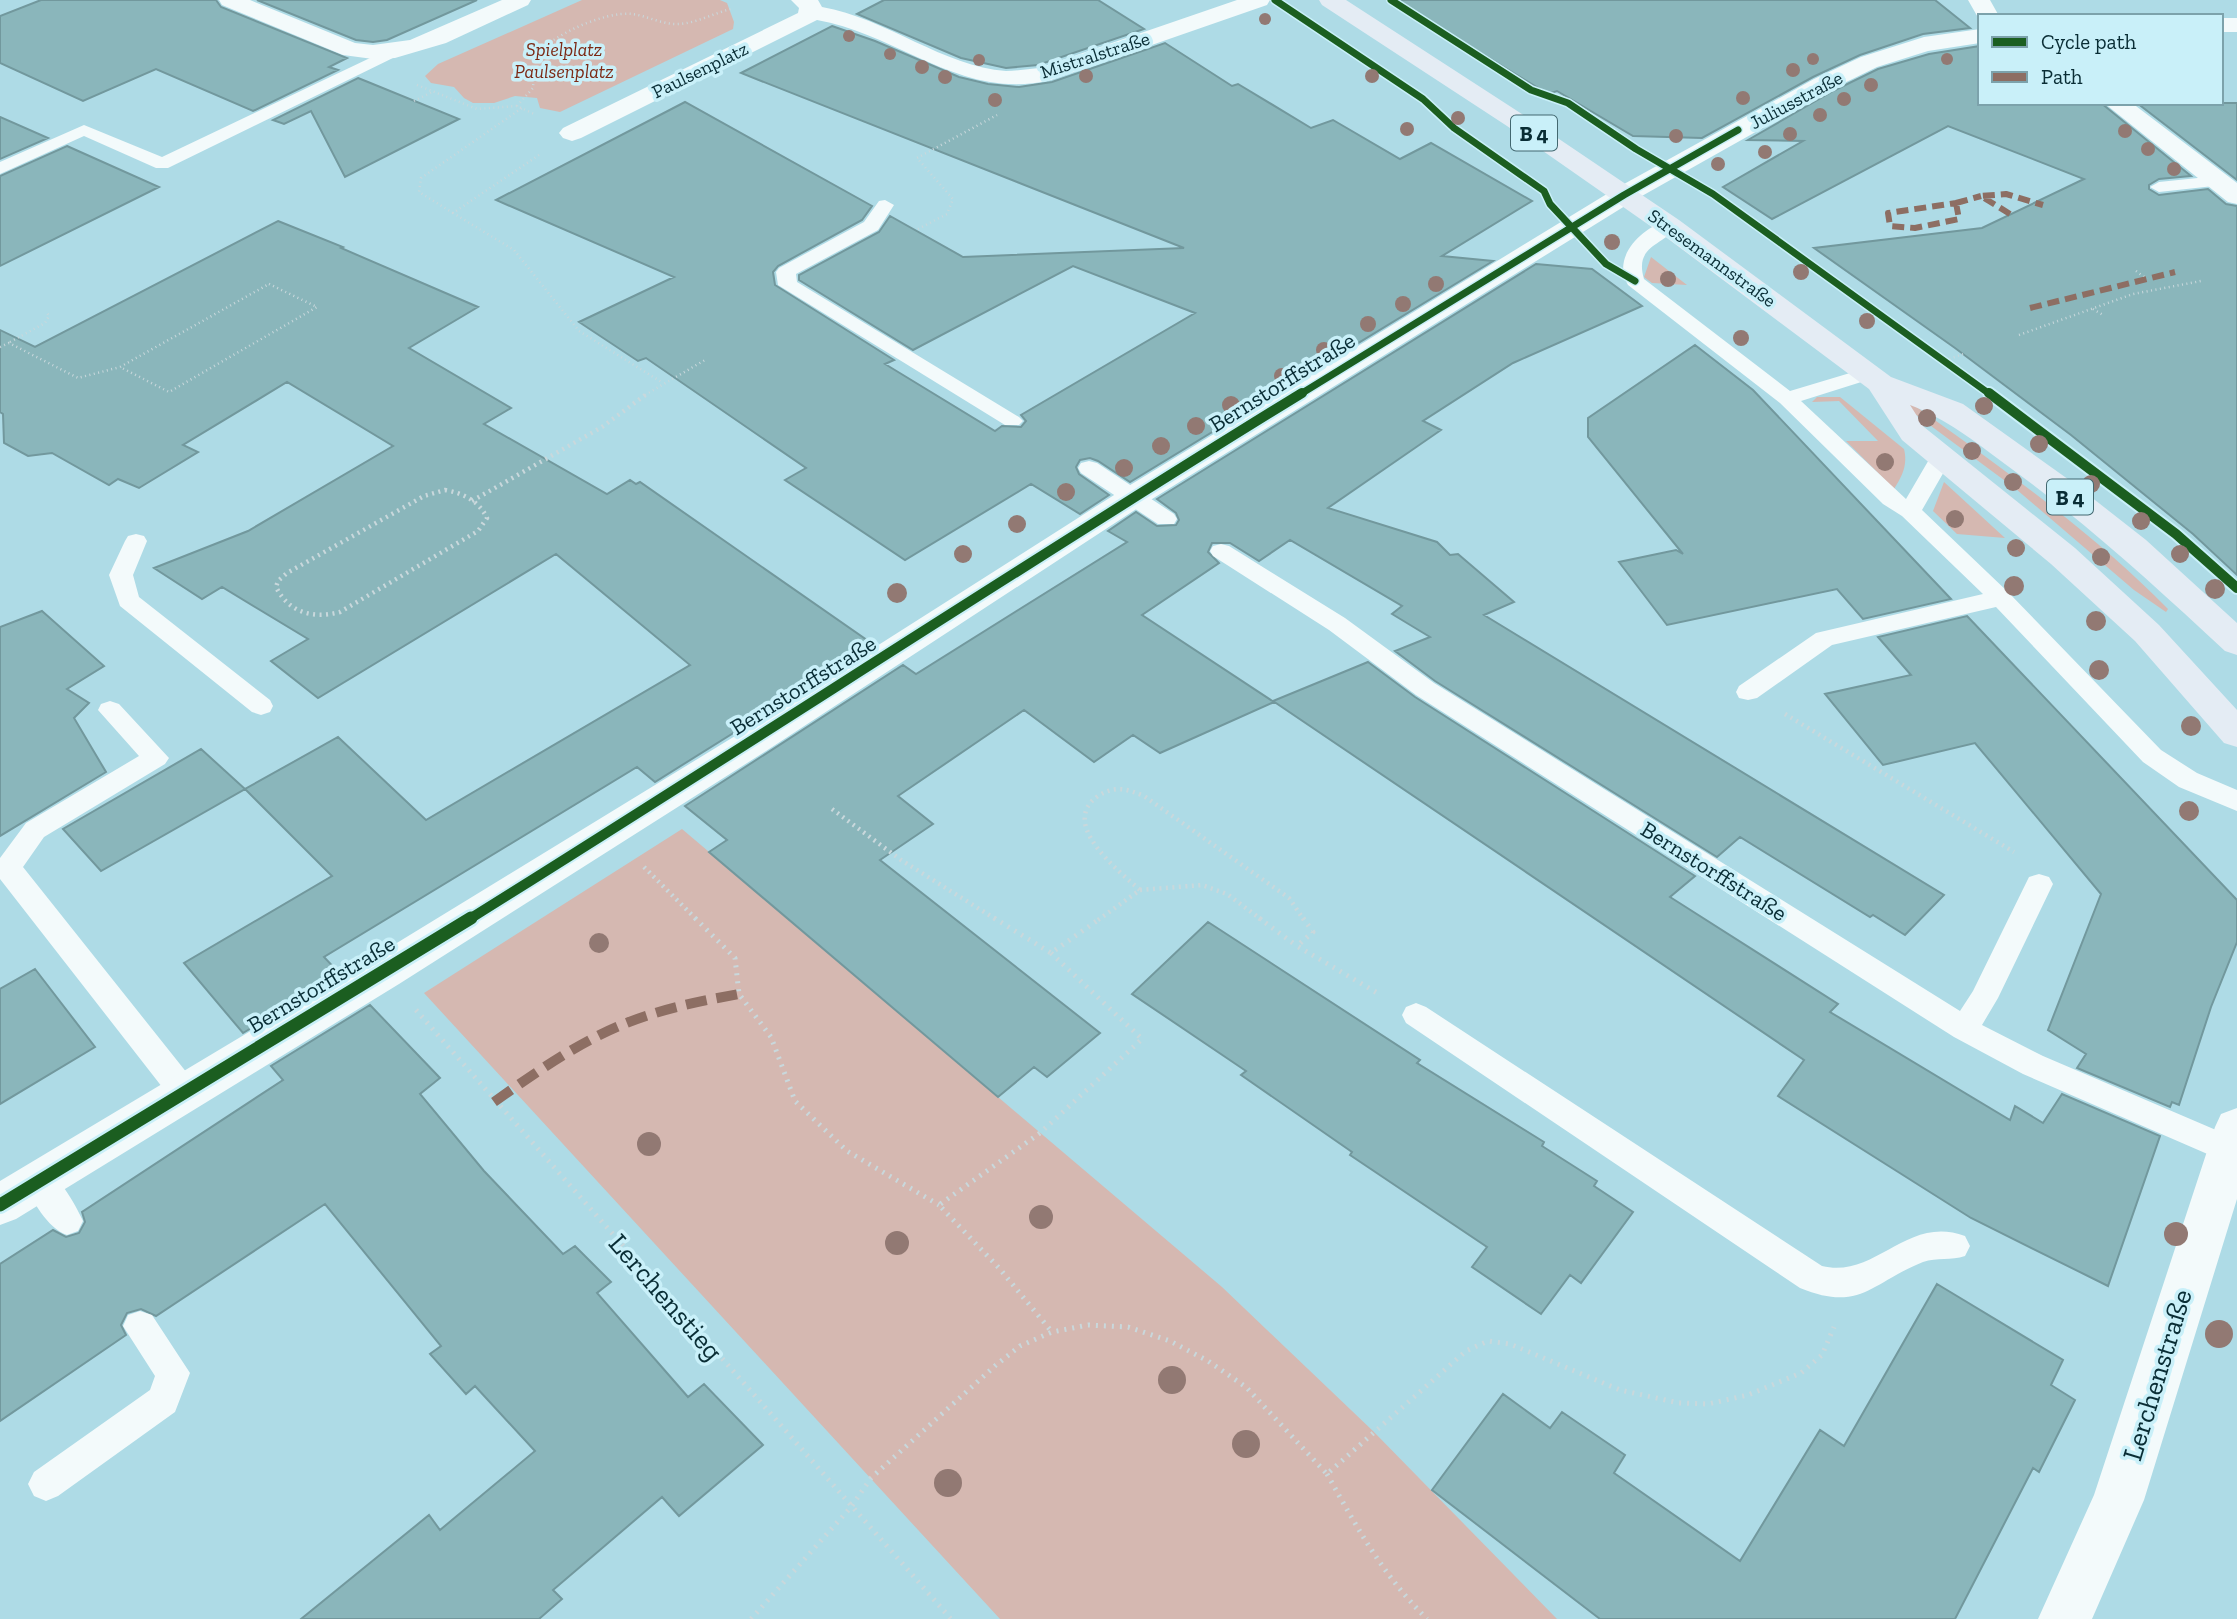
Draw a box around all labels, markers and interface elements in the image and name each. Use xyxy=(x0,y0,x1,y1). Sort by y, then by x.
legend xyxy=(1978,14,2223,105)
street label: Mistralstraße xyxy=(1037,27,1153,83)
text: Cycle path xyxy=(2041,29,2136,54)
street label: Paulsenplatz xyxy=(648,37,752,103)
park label: Spielplatz Paulsenplatz xyxy=(514,38,614,83)
text: Path xyxy=(2041,64,2083,89)
street label: Juliusstraße xyxy=(1746,66,1847,134)
road number: B 4 xyxy=(1511,116,1557,150)
street label: Stresemannstraße xyxy=(1644,204,1781,312)
street label: Bernstorffstraße xyxy=(1204,326,1360,438)
road number: B 4 xyxy=(2047,480,2093,514)
street label: Bernstorffstraße xyxy=(725,629,881,741)
street label: Bernstorffstraße xyxy=(1636,815,1792,927)
street label: Bernstorffstraße xyxy=(242,929,400,1039)
street label: Lerchenstieg xyxy=(602,1227,730,1367)
street label: Lerchenstraße xyxy=(2115,1285,2199,1465)

